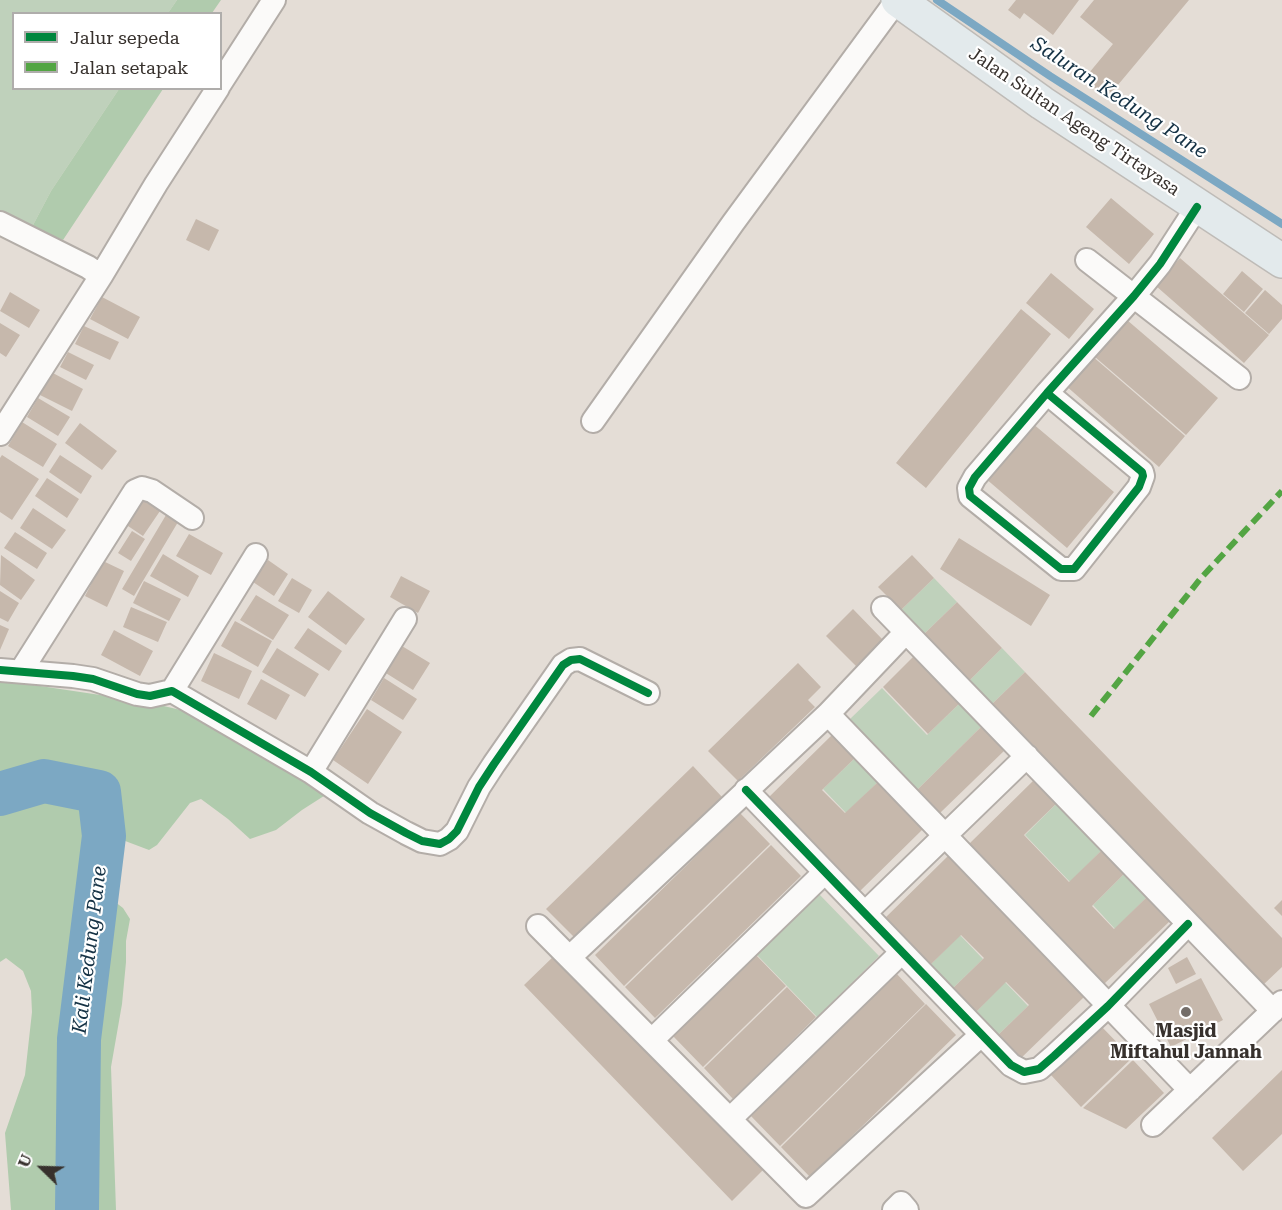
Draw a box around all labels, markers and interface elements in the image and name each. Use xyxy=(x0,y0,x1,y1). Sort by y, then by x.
legend xyxy=(12,12,222,90)
text: Jalur sepeda xyxy=(70,27,180,48)
water label: Saluran Kedung Pane xyxy=(1026,32,1212,164)
street label: Jalan Sultan Ageng Tirtayasa xyxy=(964,43,1184,201)
text: Jalan setapak xyxy=(70,57,188,78)
water label: Kali Kedung Pane xyxy=(68,865,112,1035)
marker: Masjid Miftahul Jannah xyxy=(1179,1005,1193,1019)
place label: Masjid Miftahul Jannah xyxy=(1110,1021,1262,1064)
north arrow xyxy=(12,1138,72,1198)
text: U xyxy=(14,1151,36,1170)

